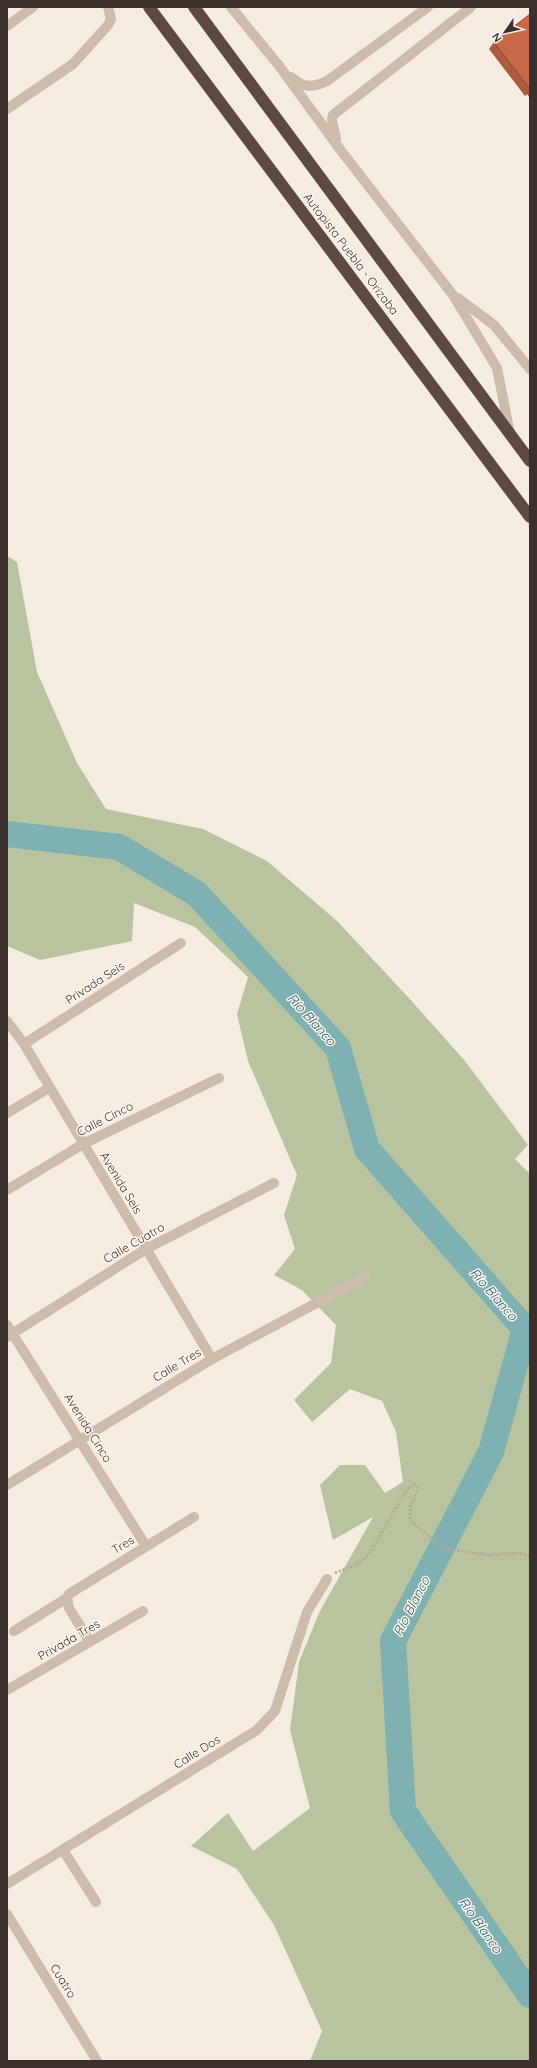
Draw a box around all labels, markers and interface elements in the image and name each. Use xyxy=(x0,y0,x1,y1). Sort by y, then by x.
north arrow xyxy=(485,12,525,52)
text: N xyxy=(489,30,505,45)
street label: Autopista Puebla - Orizaba xyxy=(301,190,402,318)
street label: Privada Seis xyxy=(62,958,127,1007)
water label: Río Blanco xyxy=(285,990,340,1049)
street label: Calle Cinco xyxy=(74,1098,136,1139)
street label: Avenida Seis xyxy=(97,1149,146,1217)
street label: Calle Cuatro xyxy=(100,1219,167,1266)
water label: Río Blanco xyxy=(467,1264,522,1324)
street label: Calle Tres xyxy=(150,1344,204,1385)
street label: Avenida Cinco xyxy=(61,1390,116,1465)
street label: Tres xyxy=(109,1532,137,1557)
water label: Río Blanco xyxy=(389,1573,433,1638)
street label: Privada Tres xyxy=(35,1616,103,1663)
street label: Calle Dos xyxy=(171,1731,223,1772)
water label: Río Blanco xyxy=(456,1894,507,1957)
street label: Cuatro xyxy=(47,1961,80,2001)

